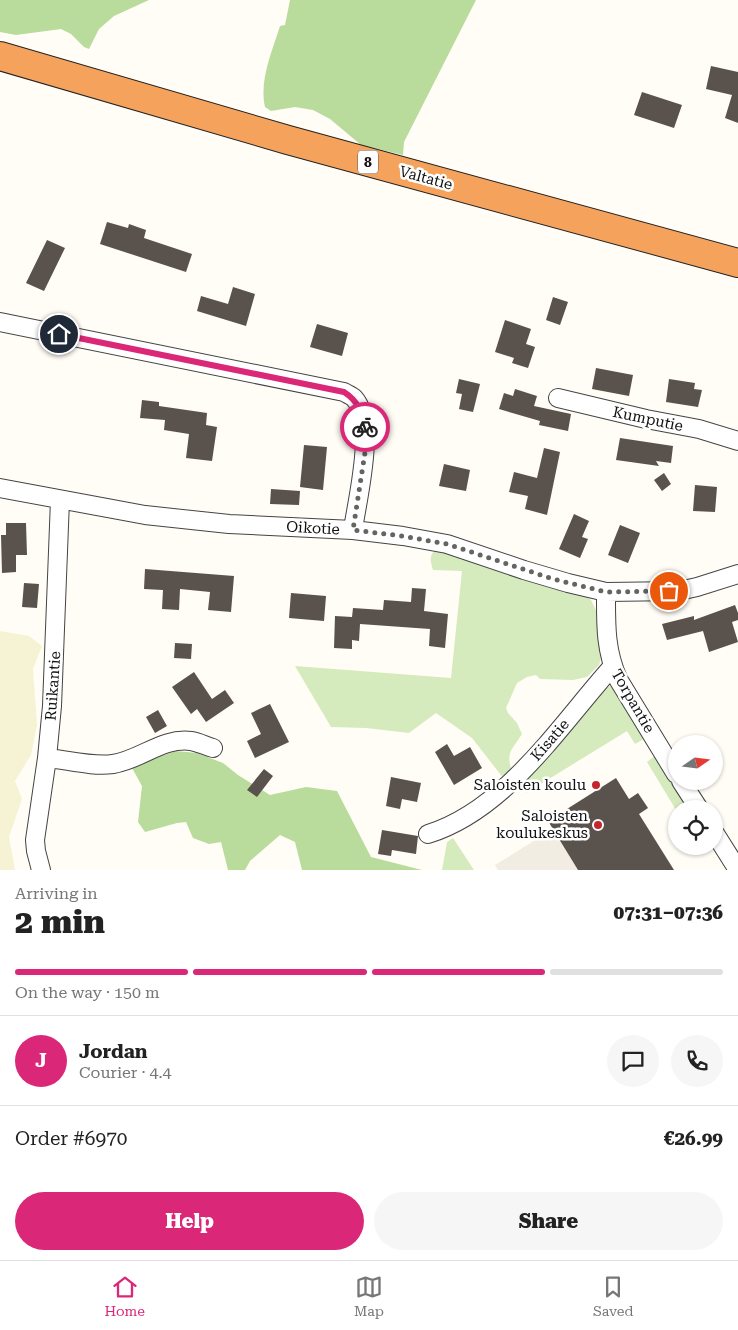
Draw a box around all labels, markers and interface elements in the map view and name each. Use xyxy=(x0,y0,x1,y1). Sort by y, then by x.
road number: 8 xyxy=(358,150,378,173)
street label: Valtatie xyxy=(397,162,455,194)
pin xyxy=(38,313,80,355)
icon: home xyxy=(45,320,73,348)
courier xyxy=(340,402,390,452)
street label: Kumputie xyxy=(611,403,685,435)
icon: bike xyxy=(351,413,379,441)
street label: Oikotie xyxy=(286,518,340,538)
pin xyxy=(648,570,690,612)
icon: bag xyxy=(655,577,683,605)
street label: Ruikantie xyxy=(42,651,64,721)
street label: Torpantie xyxy=(608,666,658,736)
street label: Kisatie xyxy=(527,715,573,765)
north arrow xyxy=(668,735,722,790)
map controls xyxy=(668,735,723,855)
place label: Saloisten koulu xyxy=(474,776,587,794)
marker: Saloisten koulu xyxy=(590,779,602,791)
button: locate xyxy=(668,800,723,855)
place label: Saloisten koulukeskus xyxy=(496,807,588,842)
marker: Saloisten koulukeskus xyxy=(592,819,604,831)
text: Arriving in xyxy=(15,884,98,903)
text: 07:31–07:36 xyxy=(614,901,723,924)
text: 2 min xyxy=(15,903,105,941)
text: On the way · 150 m xyxy=(15,983,160,1002)
button: chat xyxy=(607,1035,659,1087)
button: phone xyxy=(671,1035,723,1087)
text: Jordan xyxy=(79,1040,148,1063)
text: J xyxy=(35,1049,47,1072)
text: Courier · 4.4 xyxy=(79,1063,172,1082)
text: Order #6970 xyxy=(15,1127,127,1150)
text: €26.99 xyxy=(664,1127,723,1150)
button: Help xyxy=(15,1192,364,1250)
button: Share xyxy=(374,1192,723,1250)
tab: Home xyxy=(104,1273,145,1319)
tab: Map xyxy=(354,1273,384,1319)
tab: Saved xyxy=(593,1273,634,1319)

